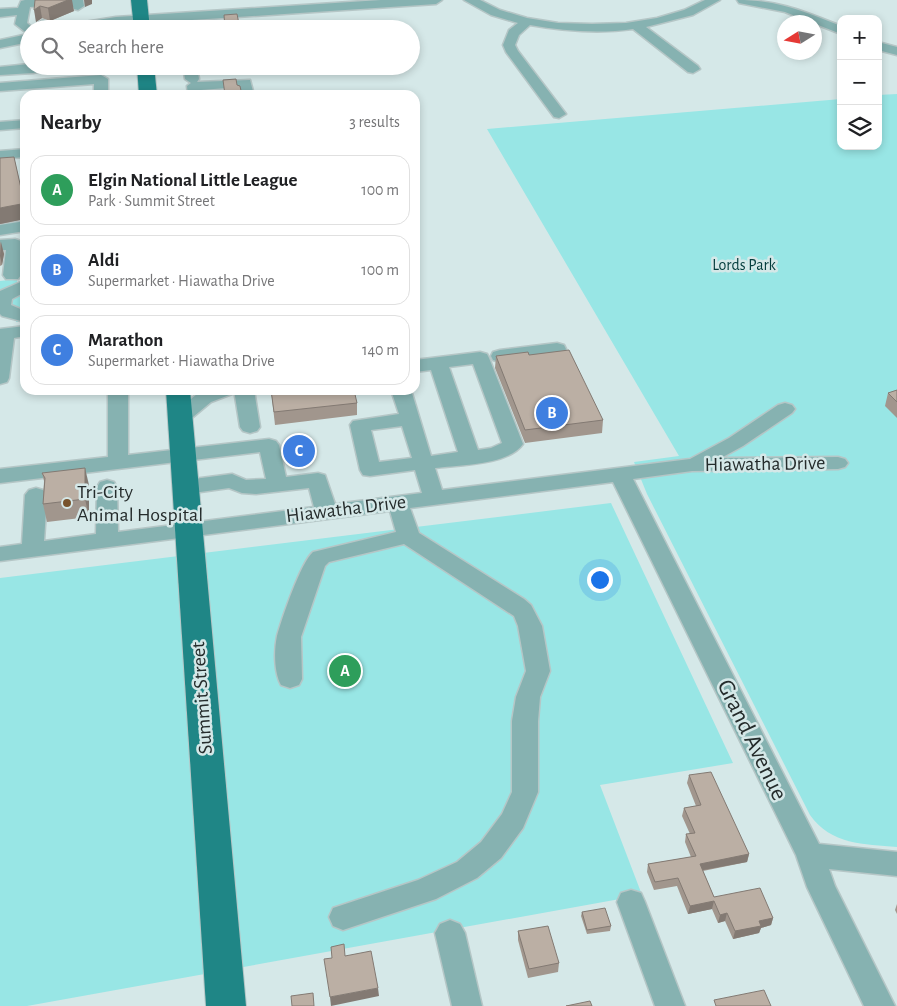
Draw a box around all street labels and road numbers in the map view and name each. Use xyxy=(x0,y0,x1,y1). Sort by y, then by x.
street label: Hiawatha Drive xyxy=(704,453,826,475)
street label: Hiawatha Drive xyxy=(285,492,407,526)
street label: Summit Street xyxy=(188,640,216,755)
street label: Grand Avenue xyxy=(712,676,792,804)

